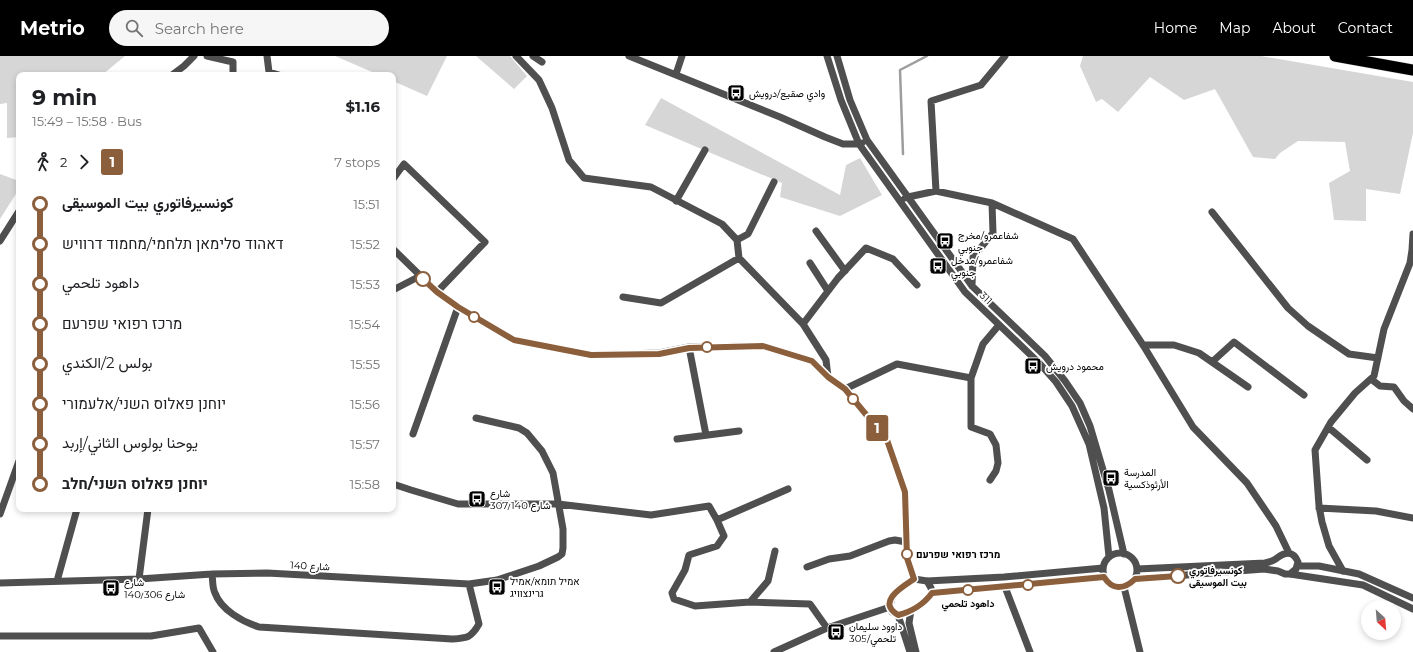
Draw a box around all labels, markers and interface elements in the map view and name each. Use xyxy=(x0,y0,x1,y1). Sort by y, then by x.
search box xyxy=(109,10,389,46)
text: Metrio xyxy=(20,17,85,40)
icon: search xyxy=(123,17,145,39)
text: Search here xyxy=(155,19,244,38)
text: Home xyxy=(1154,19,1197,37)
text: Map xyxy=(1219,19,1250,37)
text: About xyxy=(1272,19,1316,37)
text: Contact xyxy=(1338,19,1393,37)
bus stop icon: وادي صقيع/درويش xyxy=(726,83,746,103)
text: 9 min xyxy=(32,84,97,111)
place label: وادي صقيع/درويش xyxy=(749,87,825,102)
text: $1.16 xyxy=(346,97,380,116)
text: 15:49 – 15:58 · Bus xyxy=(32,113,142,129)
icon: walk xyxy=(32,151,54,173)
icon: forward xyxy=(73,151,95,173)
text: 1 xyxy=(109,153,115,171)
text: 2 xyxy=(60,154,67,170)
text: 7 stops xyxy=(334,154,380,170)
text: كونسيرفاتوري بيت الموسيقى xyxy=(62,193,234,212)
text: 15:51 xyxy=(353,196,380,212)
place label: شفاعمرو/مخرج جنوبي xyxy=(958,229,1019,256)
bus stop icon: شفاعمرو/مخرج جنوبي xyxy=(935,231,955,251)
text: דאהוד סלימאן תלחמי/מחמוד דרוויש xyxy=(62,234,284,253)
text: 15:52 xyxy=(351,236,380,252)
place label: شفاعمرو/مدخل جنوبي xyxy=(951,254,1013,281)
bus stop icon: شفاعمرو/مدخل جنوبي xyxy=(928,256,948,276)
unlabelled marker xyxy=(415,271,431,287)
text: داهود تلحمي xyxy=(62,273,139,292)
text: 15:53 xyxy=(351,276,380,292)
street label: 311 xyxy=(977,289,995,307)
unlabelled marker xyxy=(468,311,480,323)
text: מרכז רפואי שפרעם xyxy=(62,314,182,333)
text: 15:54 xyxy=(349,316,380,332)
unlabelled marker xyxy=(701,341,713,353)
text: بولس 2/الكندي xyxy=(62,353,153,372)
text: 15:55 xyxy=(351,356,380,372)
bus stop icon: محمود درويش xyxy=(1023,356,1043,376)
place label: محمود درويش xyxy=(1046,360,1104,373)
unlabelled marker xyxy=(847,393,859,405)
text: יוחנן פאלוס השני/אלעמורי xyxy=(62,394,226,413)
text: 15:56 xyxy=(350,396,380,412)
line badge: 1 xyxy=(864,415,890,441)
text: 1 xyxy=(874,419,880,437)
text: يوحنا بولوس الثاني/إربد xyxy=(62,433,198,452)
text: 15:57 xyxy=(350,436,380,452)
place label: المدرسة الأرثوذكسية xyxy=(1124,466,1169,491)
bus stop icon: المدرسة الأرثوذكسية xyxy=(1101,468,1121,488)
text: יוחנן פאלוס השני/חלב xyxy=(62,474,208,493)
text: 15:58 xyxy=(350,476,380,492)
place label: شارع 307/شارع 140 xyxy=(490,487,551,512)
bus stop icon: شارع 307/شارع 140 xyxy=(467,489,487,509)
marker: מרכז רפואי שפרעם xyxy=(901,548,913,560)
place label: מרכז רפואי שפרעם xyxy=(916,548,1000,561)
street label: شارع 140 xyxy=(290,558,330,574)
place label: كونسيرفاتوري بيت الموسيقى xyxy=(1189,564,1247,589)
marker: كونسيرفاتوري بيت الموسيقى xyxy=(1170,568,1186,584)
place label: אמיל תומא/אמיל גרינצוויג xyxy=(510,575,580,600)
place label: شارع 140/شارع 306 xyxy=(124,576,185,601)
bus stop icon: אמיל תומא/אמיל גרינצוויג xyxy=(487,577,507,597)
bus stop icon: شارع 140/شارع 306 xyxy=(101,578,121,598)
unlabelled marker xyxy=(1022,579,1034,591)
marker: داهود تلحمي xyxy=(962,584,974,596)
place label: داهود تلحمي xyxy=(942,597,994,612)
north arrow xyxy=(1361,600,1401,640)
map controls xyxy=(1361,600,1401,640)
place label: داوود سليمان تلحمي/305 xyxy=(849,620,902,647)
bus stop icon: داوود سليمان تلحمي/305 xyxy=(826,622,846,642)

